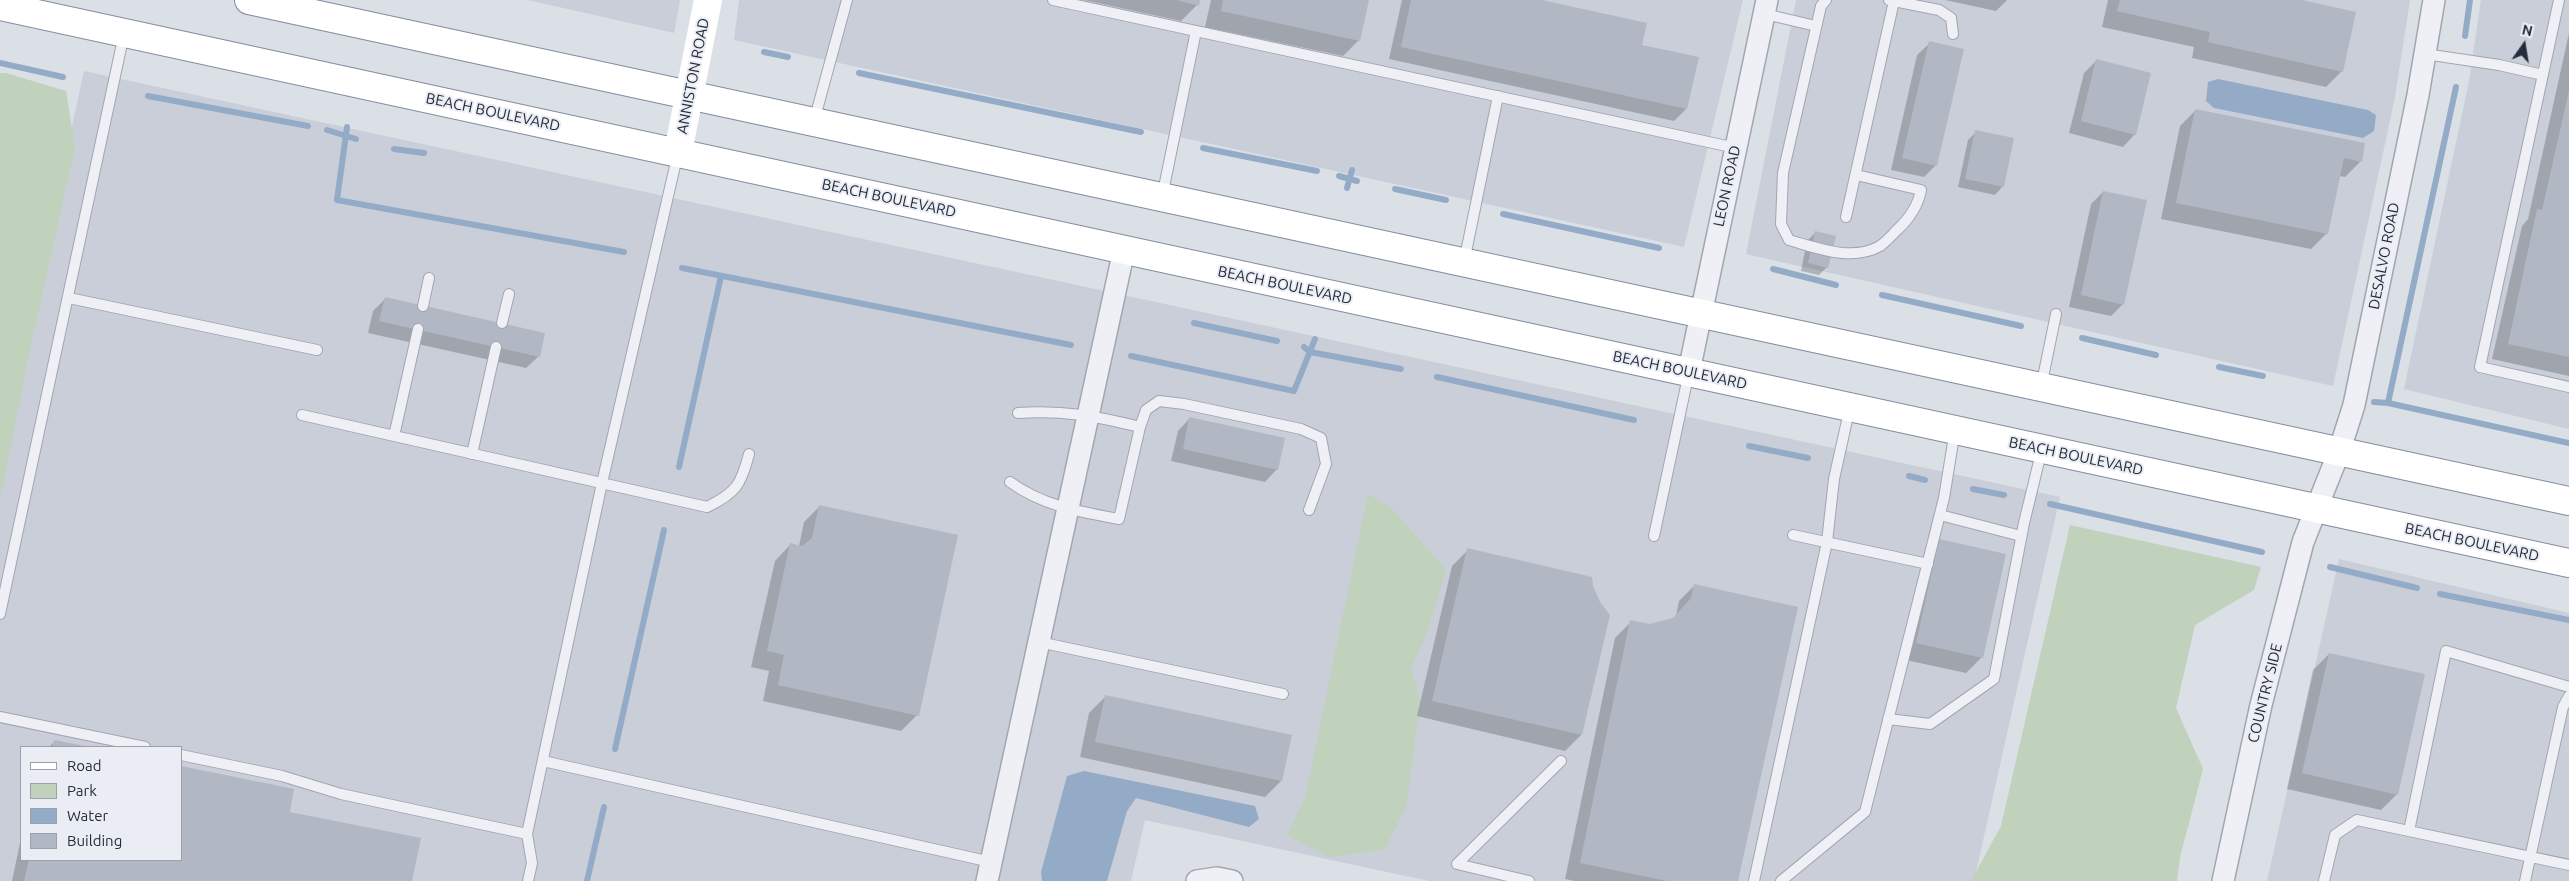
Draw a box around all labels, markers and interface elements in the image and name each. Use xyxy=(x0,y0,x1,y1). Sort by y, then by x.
street label: ANNISTON ROAD xyxy=(673,16,713,136)
north arrow xyxy=(2499,20,2549,70)
text: N xyxy=(2520,21,2534,39)
street label: BEACH BOULEVARD xyxy=(424,89,562,135)
street label: LEON ROAD xyxy=(1710,144,1744,228)
street label: BEACH BOULEVARD xyxy=(820,175,958,221)
street label: DESALVO ROAD xyxy=(2365,201,2403,311)
street label: BEACH BOULEVARD xyxy=(1216,262,1354,308)
street label: BEACH BOULEVARD xyxy=(1611,347,1749,393)
street label: BEACH BOULEVARD xyxy=(2007,433,2145,479)
street label: BEACH BOULEVARD xyxy=(2403,519,2541,565)
street label: COUNTRY SIDE xyxy=(2244,641,2286,745)
legend xyxy=(20,746,182,861)
text: Road xyxy=(67,757,102,774)
text: Park xyxy=(67,782,97,799)
text: Water xyxy=(67,807,108,824)
text: Building xyxy=(67,832,122,849)

